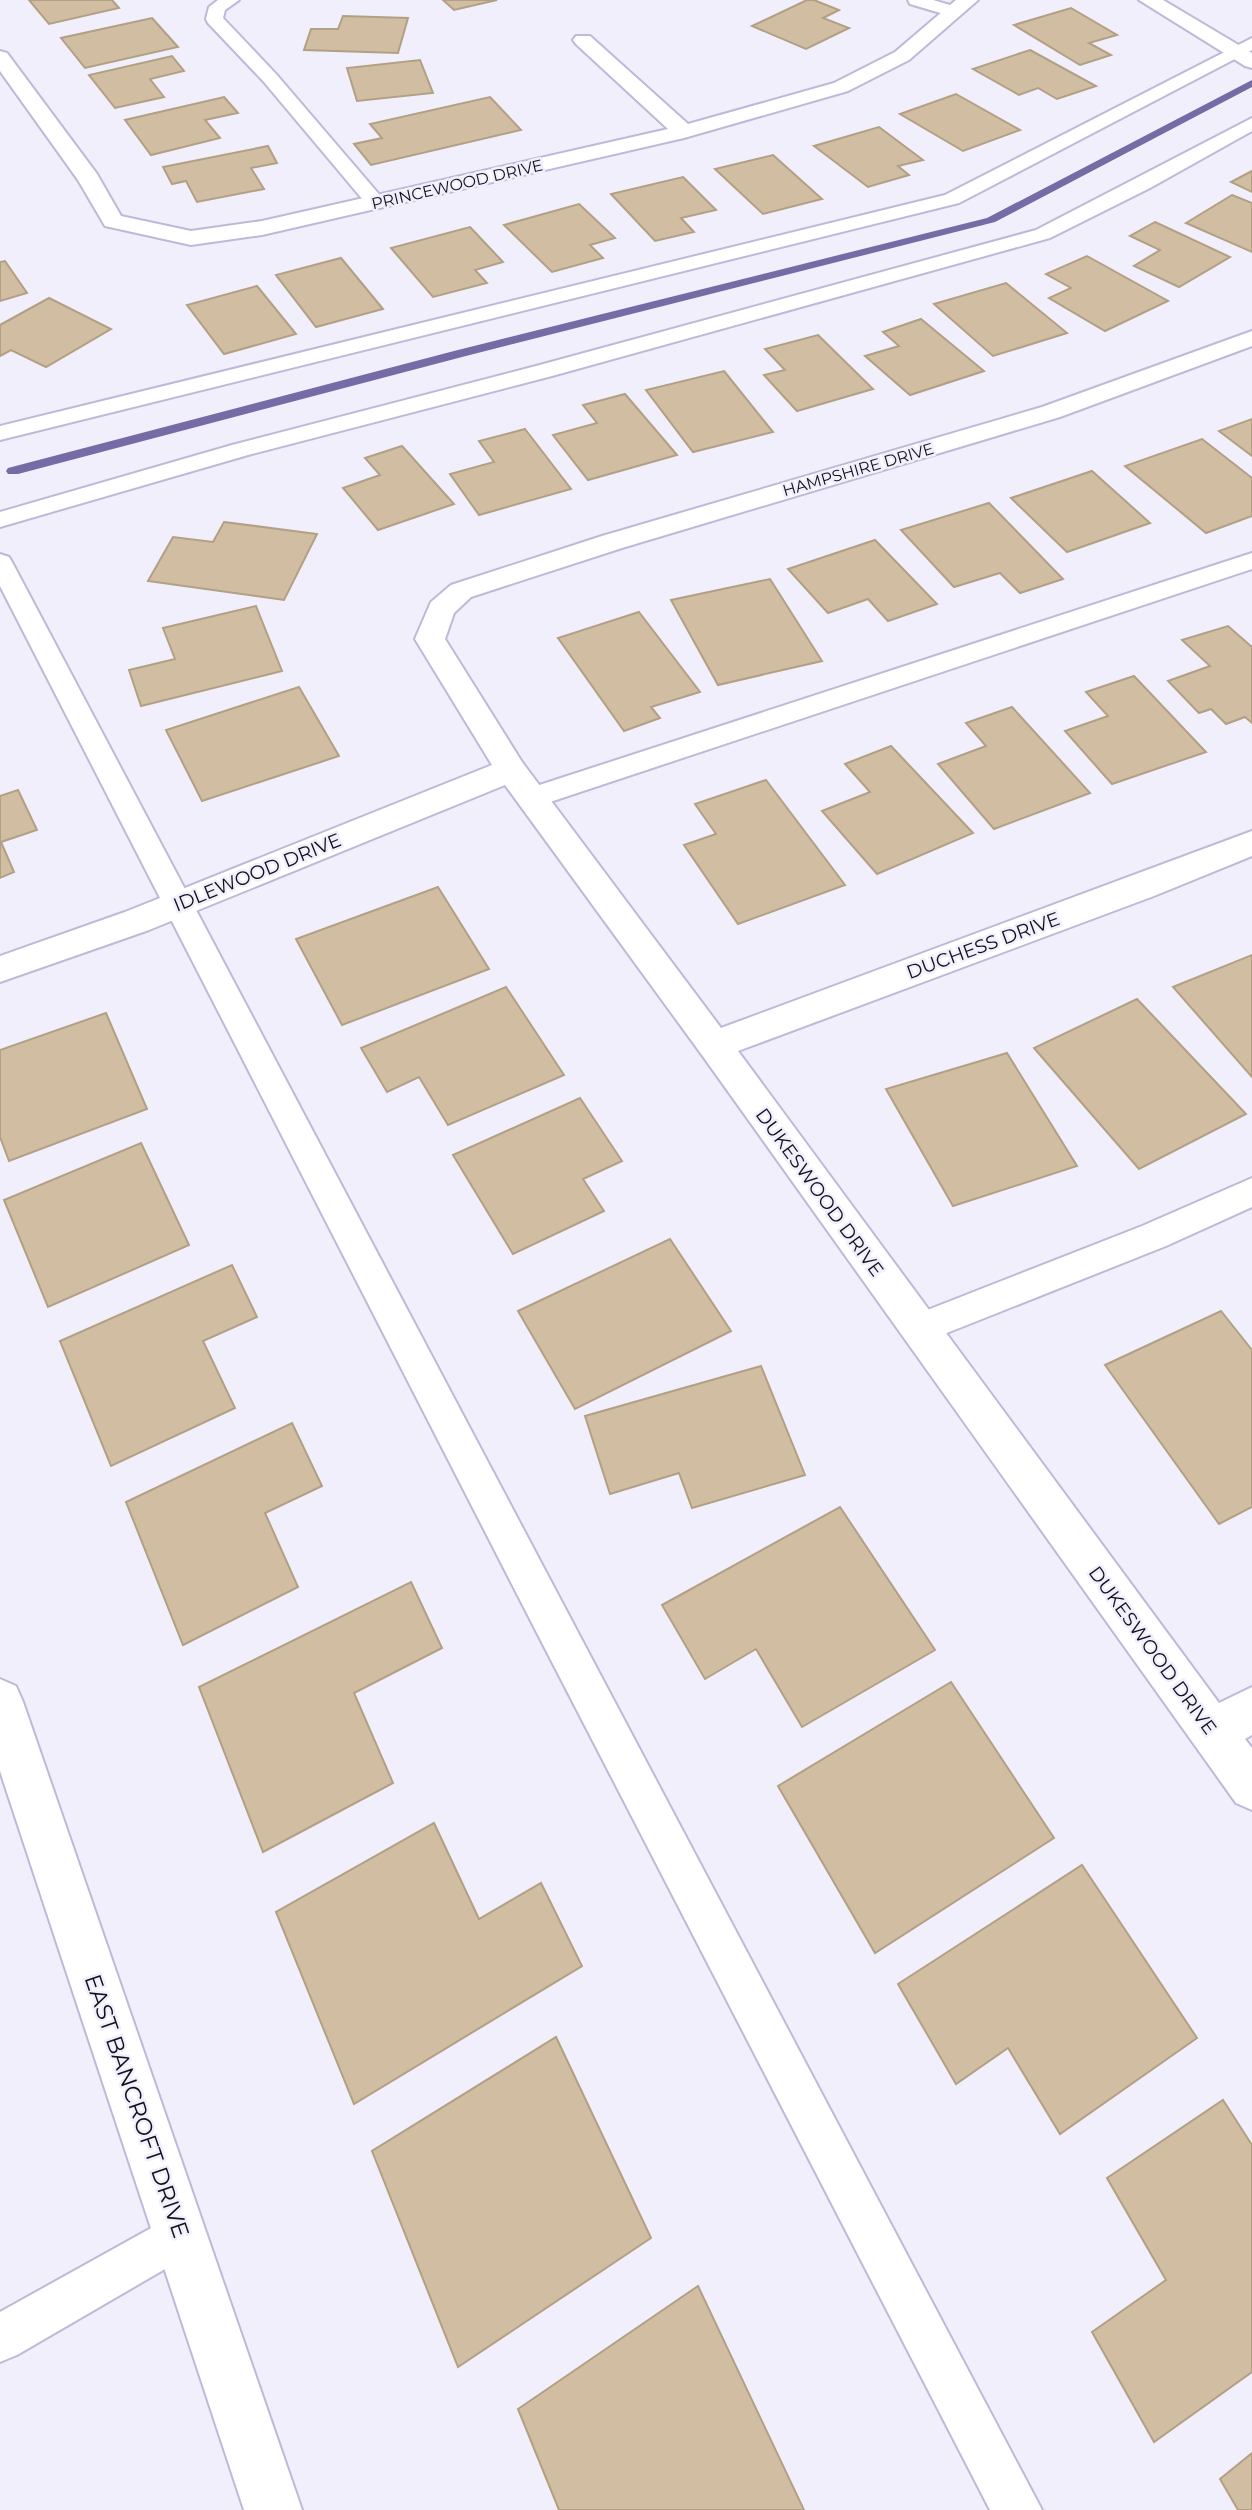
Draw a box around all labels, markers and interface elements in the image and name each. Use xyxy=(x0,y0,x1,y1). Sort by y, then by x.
street label: PRINCEWOOD DRIVE xyxy=(370,156,545,213)
street label: HAMPSHIRE DRIVE xyxy=(780,439,936,500)
street label: IDLEWOOD DRIVE xyxy=(170,828,344,917)
street label: DUCHESS DRIVE xyxy=(903,907,1063,984)
street label: DUKESWOOD DRIVE xyxy=(751,1104,888,1281)
street label: DUKESWOOD DRIVE xyxy=(1084,1562,1221,1739)
street label: EAST BANCROFT DRIVE xyxy=(79,1971,195,2241)

